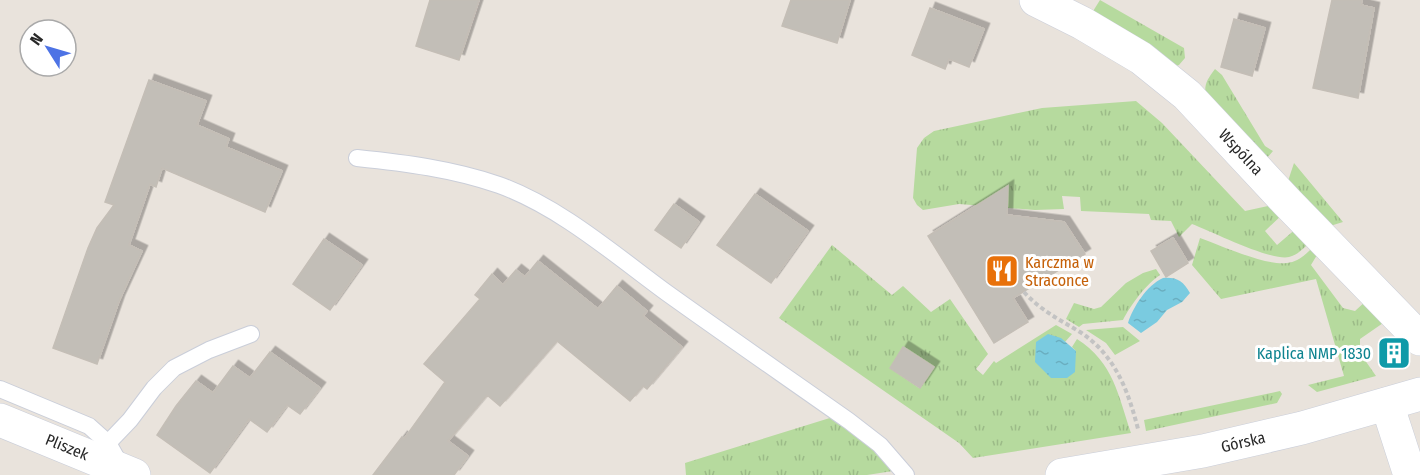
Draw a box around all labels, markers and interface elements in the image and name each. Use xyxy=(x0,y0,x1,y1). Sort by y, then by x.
north arrow xyxy=(18,18,78,78)
text: N xyxy=(26,30,47,49)
street label: Wspólna xyxy=(1215,125,1267,179)
restaurant icon: Karczma w Straconce xyxy=(984,253,1020,289)
place label: Karczma w Straconce xyxy=(1025,253,1094,290)
building icon: Kaplica NMP 1830 xyxy=(1376,335,1412,371)
place label: Kaplica NMP 1830 xyxy=(1257,344,1371,363)
street label: Górska xyxy=(1219,428,1267,456)
street label: Pliszek xyxy=(43,430,92,464)

